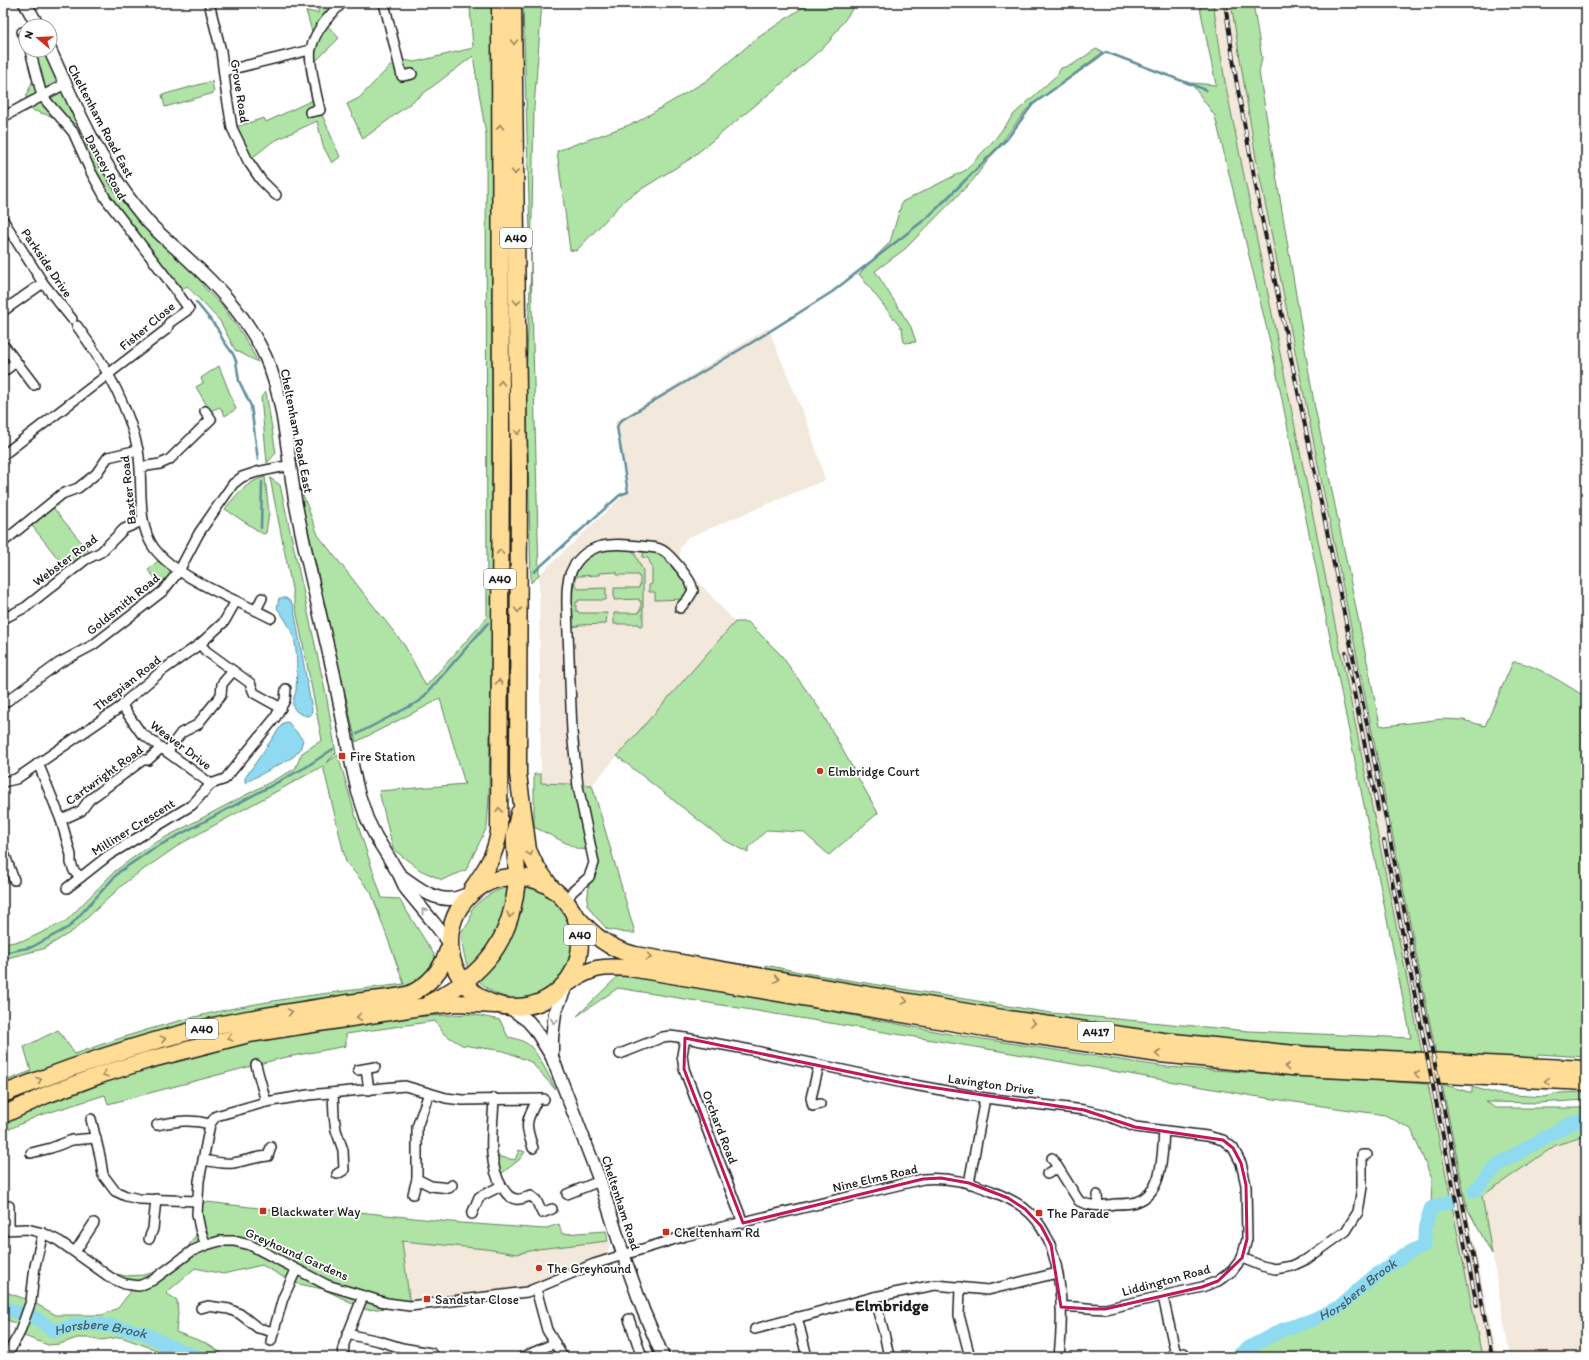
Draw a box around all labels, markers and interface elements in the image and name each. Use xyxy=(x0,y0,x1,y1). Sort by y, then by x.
north arrow xyxy=(18,18,58,58)
text: N xyxy=(22,29,36,41)
one-way arrow xyxy=(510,39,518,45)
street label: Grove Road xyxy=(228,58,252,124)
street label: Cheltenham Road East xyxy=(65,62,137,180)
one-way arrow xyxy=(496,124,504,130)
street label: Dancey Road xyxy=(82,132,130,202)
one-way arrow xyxy=(511,169,519,175)
street label: Parkside Drive xyxy=(18,226,76,300)
road number: A40 xyxy=(500,228,532,248)
street label: Fisher Close xyxy=(116,299,178,353)
one-way arrow xyxy=(513,299,521,305)
street label: Cheltenham Road East xyxy=(278,368,316,495)
one-way arrow xyxy=(497,380,505,386)
one-way arrow xyxy=(514,429,522,435)
street label: Baxter Road xyxy=(117,455,139,525)
street label: Webster Road xyxy=(30,531,100,589)
one-way arrow xyxy=(496,549,504,555)
road number: A40 xyxy=(484,569,516,589)
street label: Goldsmith Road xyxy=(84,570,162,638)
one-way arrow xyxy=(514,607,522,613)
street label: Thespian Road xyxy=(90,652,164,714)
one-way arrow xyxy=(495,679,503,685)
street label: Weaver Drive xyxy=(147,717,215,773)
street label: Cartwright Road xyxy=(62,742,146,808)
place label: Fire Station xyxy=(350,749,416,764)
marker: Fire Station xyxy=(337,751,347,761)
place label: Elmbridge Court xyxy=(828,764,920,779)
marker: Elmbridge Court xyxy=(815,766,825,776)
street label: Milliner Crescent xyxy=(89,795,178,859)
one-way arrow xyxy=(495,807,503,813)
one-way arrow xyxy=(526,850,534,857)
one-way arrow xyxy=(421,908,428,915)
one-way arrow xyxy=(506,912,515,919)
road number: A40 xyxy=(564,925,596,945)
one-way arrow xyxy=(646,952,652,961)
one-way arrow xyxy=(774,974,780,983)
one-way arrow xyxy=(902,996,908,1005)
one-way arrow xyxy=(287,1008,293,1017)
one-way arrow xyxy=(355,1012,362,1021)
one-way arrow xyxy=(550,1018,558,1024)
one-way arrow xyxy=(1030,1018,1036,1027)
road number: A40 xyxy=(186,1019,218,1039)
road number: A417 xyxy=(1078,1022,1114,1042)
one-way arrow xyxy=(227,1034,234,1042)
one-way arrow xyxy=(159,1036,166,1044)
one-way arrow xyxy=(1155,1050,1161,1059)
one-way arrow xyxy=(1284,1062,1290,1071)
one-way arrow xyxy=(102,1069,109,1078)
one-way arrow xyxy=(1414,1070,1420,1079)
street label: Lavington Drive xyxy=(947,1071,1035,1097)
one-way arrow xyxy=(36,1076,43,1084)
one-way arrow xyxy=(1544,1076,1550,1085)
street label: Orchard Road xyxy=(699,1088,741,1166)
street label: Cheltenham Road xyxy=(599,1154,643,1252)
street label: Nine Elms Road xyxy=(831,1161,919,1195)
place label: Blackwater Way xyxy=(271,1204,360,1219)
marker: Blackwater Way xyxy=(258,1206,268,1216)
place label: The Parade xyxy=(1047,1206,1109,1221)
marker: The Parade xyxy=(1034,1208,1044,1218)
street label: Greyhound Gardens xyxy=(243,1224,351,1284)
place label: Cheltenham Rd xyxy=(674,1225,760,1240)
marker: Cheltenham Rd xyxy=(661,1227,671,1237)
water label: Horsbere Brook xyxy=(1315,1254,1400,1324)
place label: The Greyhound xyxy=(547,1261,631,1276)
street label: Liddington Road xyxy=(1120,1261,1212,1299)
marker: The Greyhound xyxy=(534,1263,544,1273)
place label: Sandstar Close xyxy=(435,1292,519,1307)
marker: Sandstar Close xyxy=(422,1294,432,1304)
district label: Elmbridge xyxy=(855,1295,929,1316)
water label: Horsbere Brook xyxy=(52,1315,149,1342)

